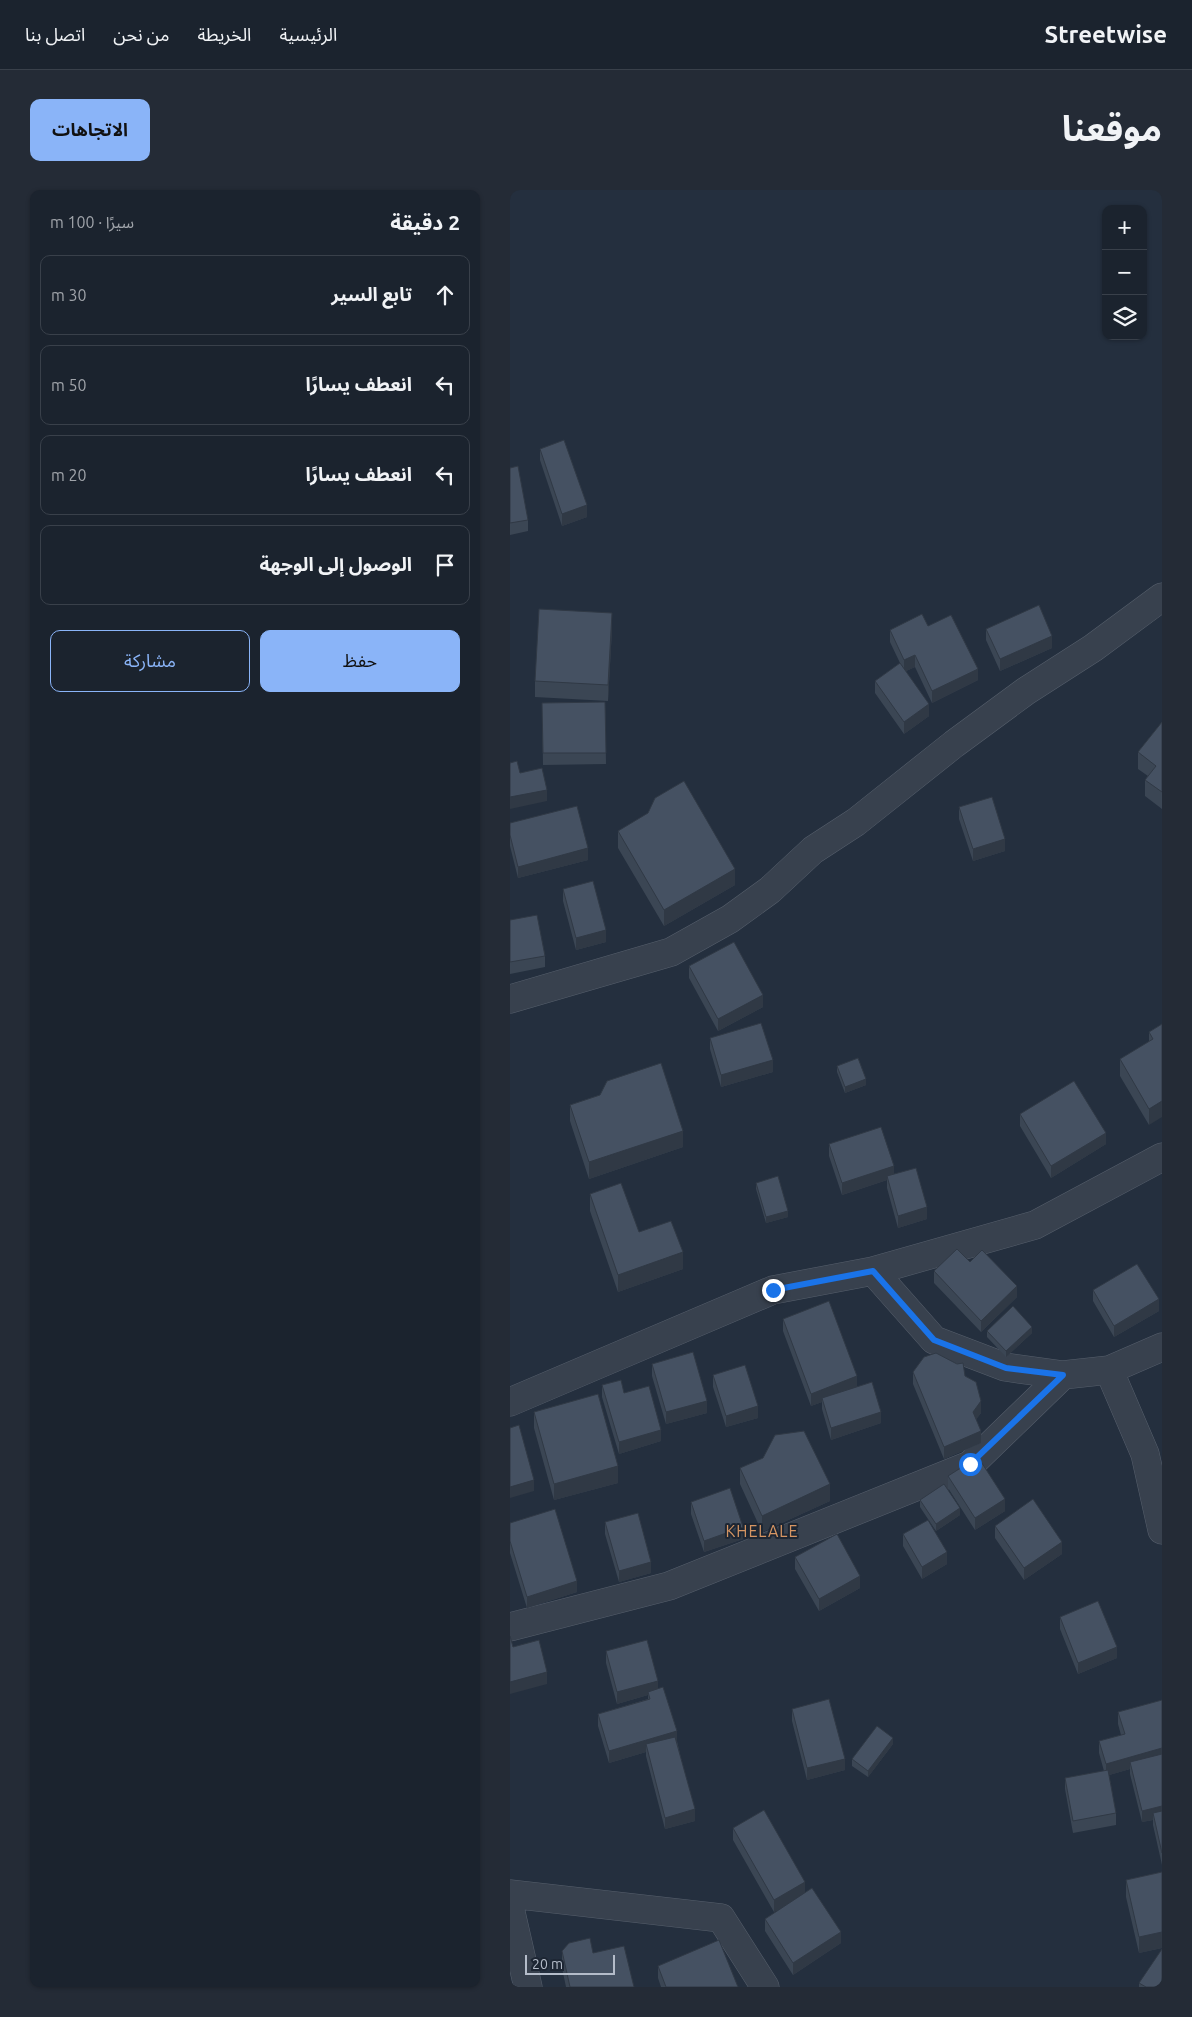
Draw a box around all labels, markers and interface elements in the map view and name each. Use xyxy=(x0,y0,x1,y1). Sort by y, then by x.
text: Streetwise xyxy=(1045,21,1167,48)
text: اتصل بنا xyxy=(25,24,85,44)
text: من نحن xyxy=(113,24,169,44)
text: الخريطة xyxy=(197,24,251,44)
text: الرئيسية xyxy=(279,24,337,44)
button: الاتجاهات xyxy=(30,99,150,161)
text: موقعنا xyxy=(1062,108,1162,148)
map controls xyxy=(1102,205,1147,340)
button: + xyxy=(1102,205,1147,250)
text: 2 دقيقة xyxy=(390,210,460,234)
text: سيرًا · 100 m xyxy=(50,213,134,231)
button: − xyxy=(1102,250,1147,295)
icon: ahead xyxy=(431,281,459,309)
text: تابع السير xyxy=(331,283,412,305)
text: 30 m xyxy=(51,286,87,304)
button: layers xyxy=(1102,295,1147,340)
icon: left xyxy=(431,371,459,399)
text: انعطف يسارًا xyxy=(305,373,412,395)
text: 50 m xyxy=(51,376,87,394)
icon: left xyxy=(431,461,459,489)
text: انعطف يسارًا xyxy=(305,463,412,485)
text: 20 m xyxy=(51,466,87,484)
icon: arrive xyxy=(431,551,459,579)
text: الوصول إلى الوجهة xyxy=(260,553,412,575)
button: مشاركة xyxy=(50,630,250,692)
button: حفظ xyxy=(260,630,460,692)
route end xyxy=(762,1279,785,1302)
route start xyxy=(959,1453,982,1476)
district label: KHELALE xyxy=(726,1522,798,1540)
scale bar xyxy=(525,1952,615,1975)
text: 20 m xyxy=(532,1956,563,1972)

